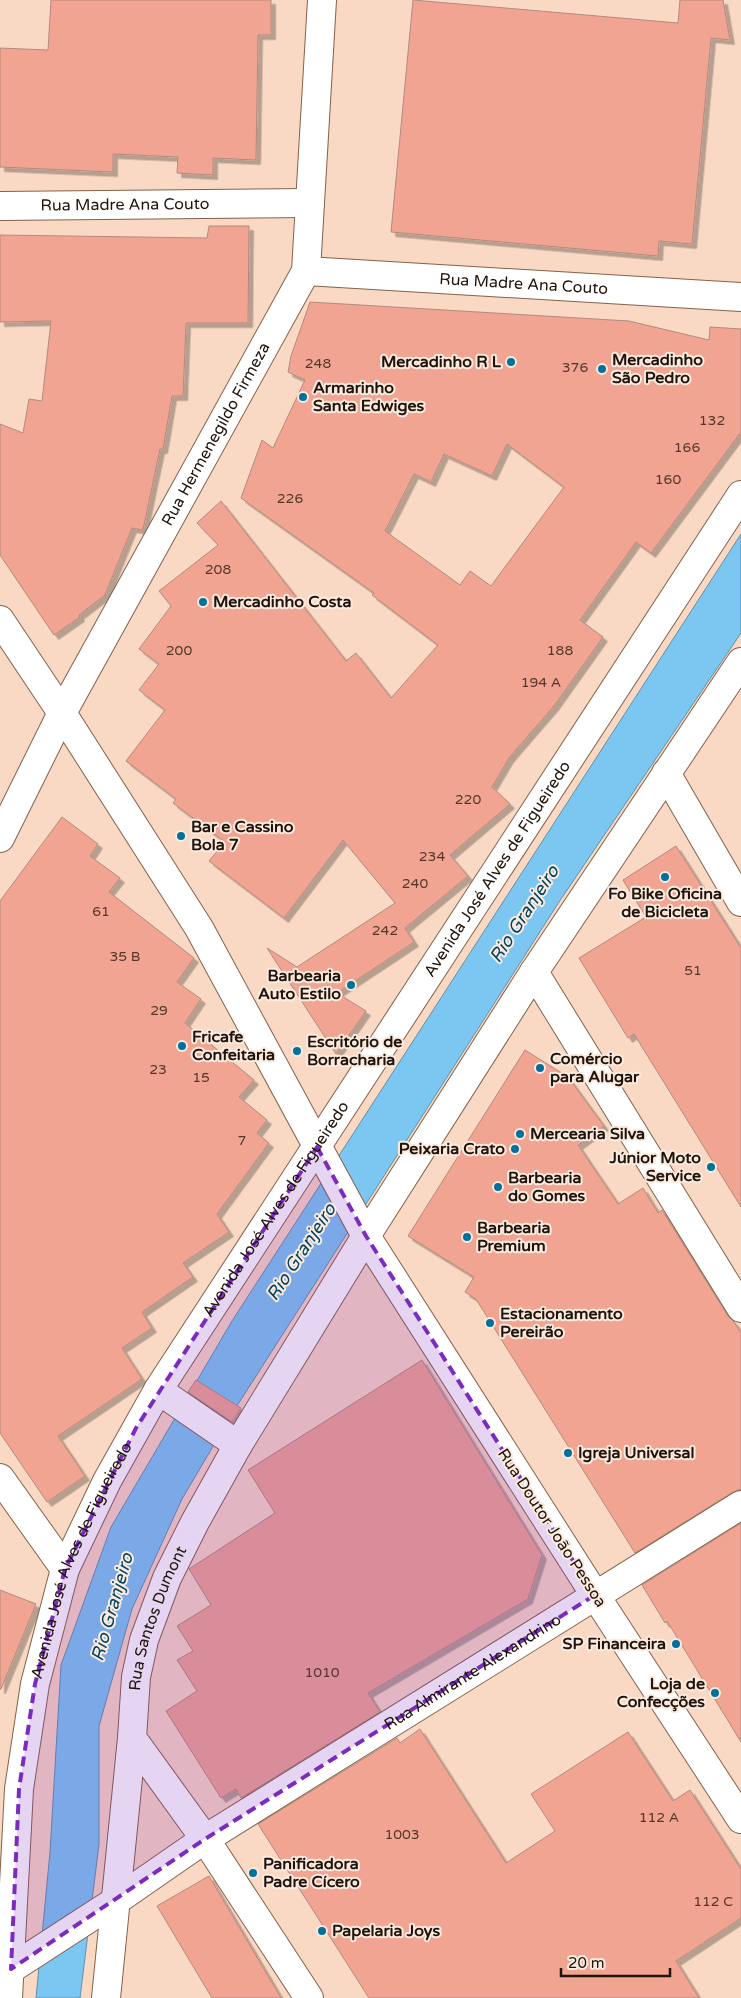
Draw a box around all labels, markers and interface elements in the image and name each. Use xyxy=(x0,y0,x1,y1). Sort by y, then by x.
street label: Rua Madre Ana Couto xyxy=(40,194,210,216)
street label: Rua Madre Ana Couto xyxy=(439,269,609,299)
street label: Rua Hermenegildo Firmeza xyxy=(157,339,275,529)
place label: Mercadinho São Pedro xyxy=(612,350,703,388)
place label: Mercadinho R L xyxy=(381,352,502,372)
house number: 248 xyxy=(305,355,331,372)
marker: Mercadinho R L xyxy=(505,356,517,368)
house number: 376 xyxy=(562,359,588,376)
marker: Mercadinho São Pedro xyxy=(596,363,608,375)
place label: Armarinho Santa Edwiges xyxy=(313,378,425,416)
marker: Armarinho Santa Edwiges xyxy=(297,391,309,403)
house number: 132 xyxy=(699,412,725,429)
house number: 166 xyxy=(674,439,700,456)
house number: 160 xyxy=(655,471,681,488)
house number: 226 xyxy=(277,490,303,507)
house number: 208 xyxy=(205,561,231,578)
place label: Mercadinho Costa xyxy=(213,592,351,612)
marker: Mercadinho Costa xyxy=(197,596,209,608)
house number: 200 xyxy=(166,642,192,659)
house number: 188 xyxy=(547,642,573,659)
house number: 194 A xyxy=(521,674,561,691)
street label: Avenida José Alves de Figueiredo xyxy=(420,757,575,981)
house number: 220 xyxy=(455,791,481,808)
place label: Bar e Cassino Bola 7 xyxy=(191,817,294,855)
marker: Bar e Cassino Bola 7 xyxy=(175,830,187,842)
house number: 234 xyxy=(419,848,445,865)
water label: Rio Granjeiro xyxy=(484,860,564,967)
marker: Fo Bike Oficina de Bicicleta xyxy=(659,871,671,883)
house number: 240 xyxy=(402,875,428,892)
place label: Fo Bike Oficina de Bicicleta xyxy=(608,884,722,922)
house number: 61 xyxy=(92,903,110,920)
house number: 242 xyxy=(372,922,398,939)
house number: 35 B xyxy=(110,948,140,965)
house number: 51 xyxy=(684,962,702,979)
place label: Barbearia Auto Estilo xyxy=(258,966,341,1004)
marker: Barbearia Auto Estilo xyxy=(345,979,357,991)
house number: 29 xyxy=(150,1002,168,1019)
place label: Fricafe Confeitaria xyxy=(192,1027,275,1065)
place label: Escritório de Borracharia xyxy=(307,1032,402,1070)
marker: Fricafe Confeitaria xyxy=(176,1040,188,1052)
marker: Escritório de Borracharia xyxy=(291,1045,303,1057)
place label: Comércio para Alugar xyxy=(550,1049,640,1087)
house number: 23 xyxy=(149,1061,167,1078)
marker: Comércio para Alugar xyxy=(534,1062,546,1074)
house number: 15 xyxy=(192,1069,210,1086)
street label: Avenida José Alves de Figueiredo xyxy=(198,1097,353,1321)
place label: Mercearia Silva xyxy=(530,1124,645,1144)
marker: Mercearia Silva xyxy=(514,1128,526,1140)
house number: 7 xyxy=(238,1132,246,1149)
place label: Peixaria Crato xyxy=(399,1139,505,1159)
marker: Peixaria Crato xyxy=(509,1143,521,1155)
place label: Júnior Moto Service xyxy=(608,1148,701,1186)
marker: Júnior Moto Service xyxy=(705,1161,717,1173)
place label: Barbearia do Gomes xyxy=(508,1168,586,1206)
marker: Barbearia do Gomes xyxy=(492,1181,504,1193)
water label: Rio Granjeiro xyxy=(261,1198,341,1305)
place label: Barbearia Premium xyxy=(477,1218,550,1256)
marker: Barbearia Premium xyxy=(461,1231,473,1243)
place label: Estacionamento Pereirão xyxy=(500,1304,623,1342)
marker: Estacionamento Pereirão xyxy=(484,1317,496,1329)
street label: Avenida José Alves de Figueiredo xyxy=(27,1439,137,1681)
place label: Igreja Universal xyxy=(578,1443,694,1463)
street label: Rua Doutor João Pessoa xyxy=(493,1445,611,1611)
marker: Igreja Universal xyxy=(562,1447,574,1459)
street label: Rua Santos Dumont xyxy=(125,1543,191,1691)
water label: Rio Granjeiro xyxy=(86,1549,138,1664)
street label: Rua Almirante Alexandrino xyxy=(381,1610,565,1735)
place label: SP Financeira xyxy=(563,1634,666,1654)
marker: SP Financeira xyxy=(670,1638,682,1650)
house number: 1010 xyxy=(304,1664,340,1681)
place label: Loja de Confecções xyxy=(617,1674,705,1712)
marker: Loja de Confecções xyxy=(709,1687,721,1699)
house number: 112 A xyxy=(639,1809,679,1826)
house number: 1003 xyxy=(384,1826,420,1843)
place label: Panificadora Padre Cícero xyxy=(263,1854,360,1892)
marker: Panificadora Padre Cícero xyxy=(247,1867,259,1879)
house number: 112 C xyxy=(693,1893,733,1910)
place label: Papelaria Joys xyxy=(332,1921,440,1941)
marker: Papelaria Joys xyxy=(316,1925,328,1937)
scale bar xyxy=(561,1946,670,1978)
text: 20 m xyxy=(568,1954,605,1972)

